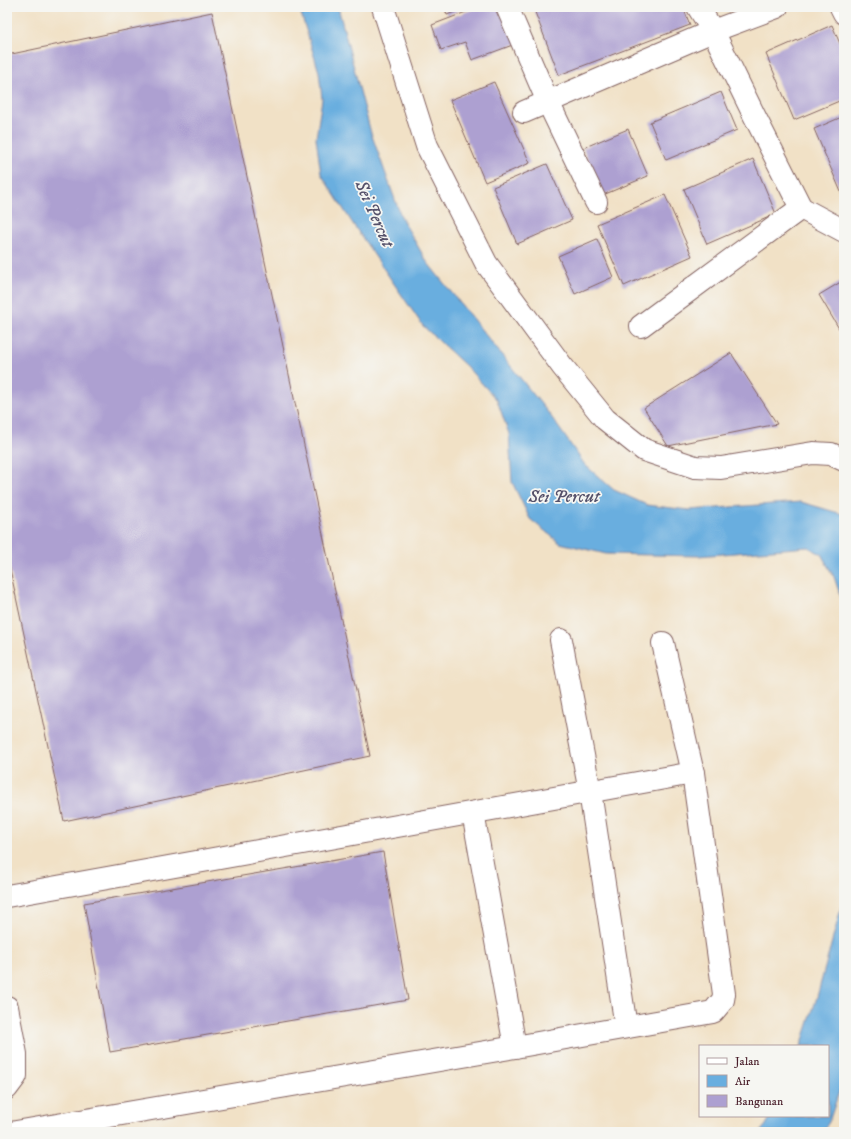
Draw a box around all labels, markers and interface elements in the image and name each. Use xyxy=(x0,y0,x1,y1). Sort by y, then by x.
water label: Sei Percut xyxy=(349,176,399,252)
water label: Sei Percut xyxy=(528,486,601,508)
legend xyxy=(699,1045,829,1117)
text: Jalan xyxy=(734,1054,760,1069)
text: Air xyxy=(735,1074,751,1089)
text: Bangunan xyxy=(735,1094,784,1109)

